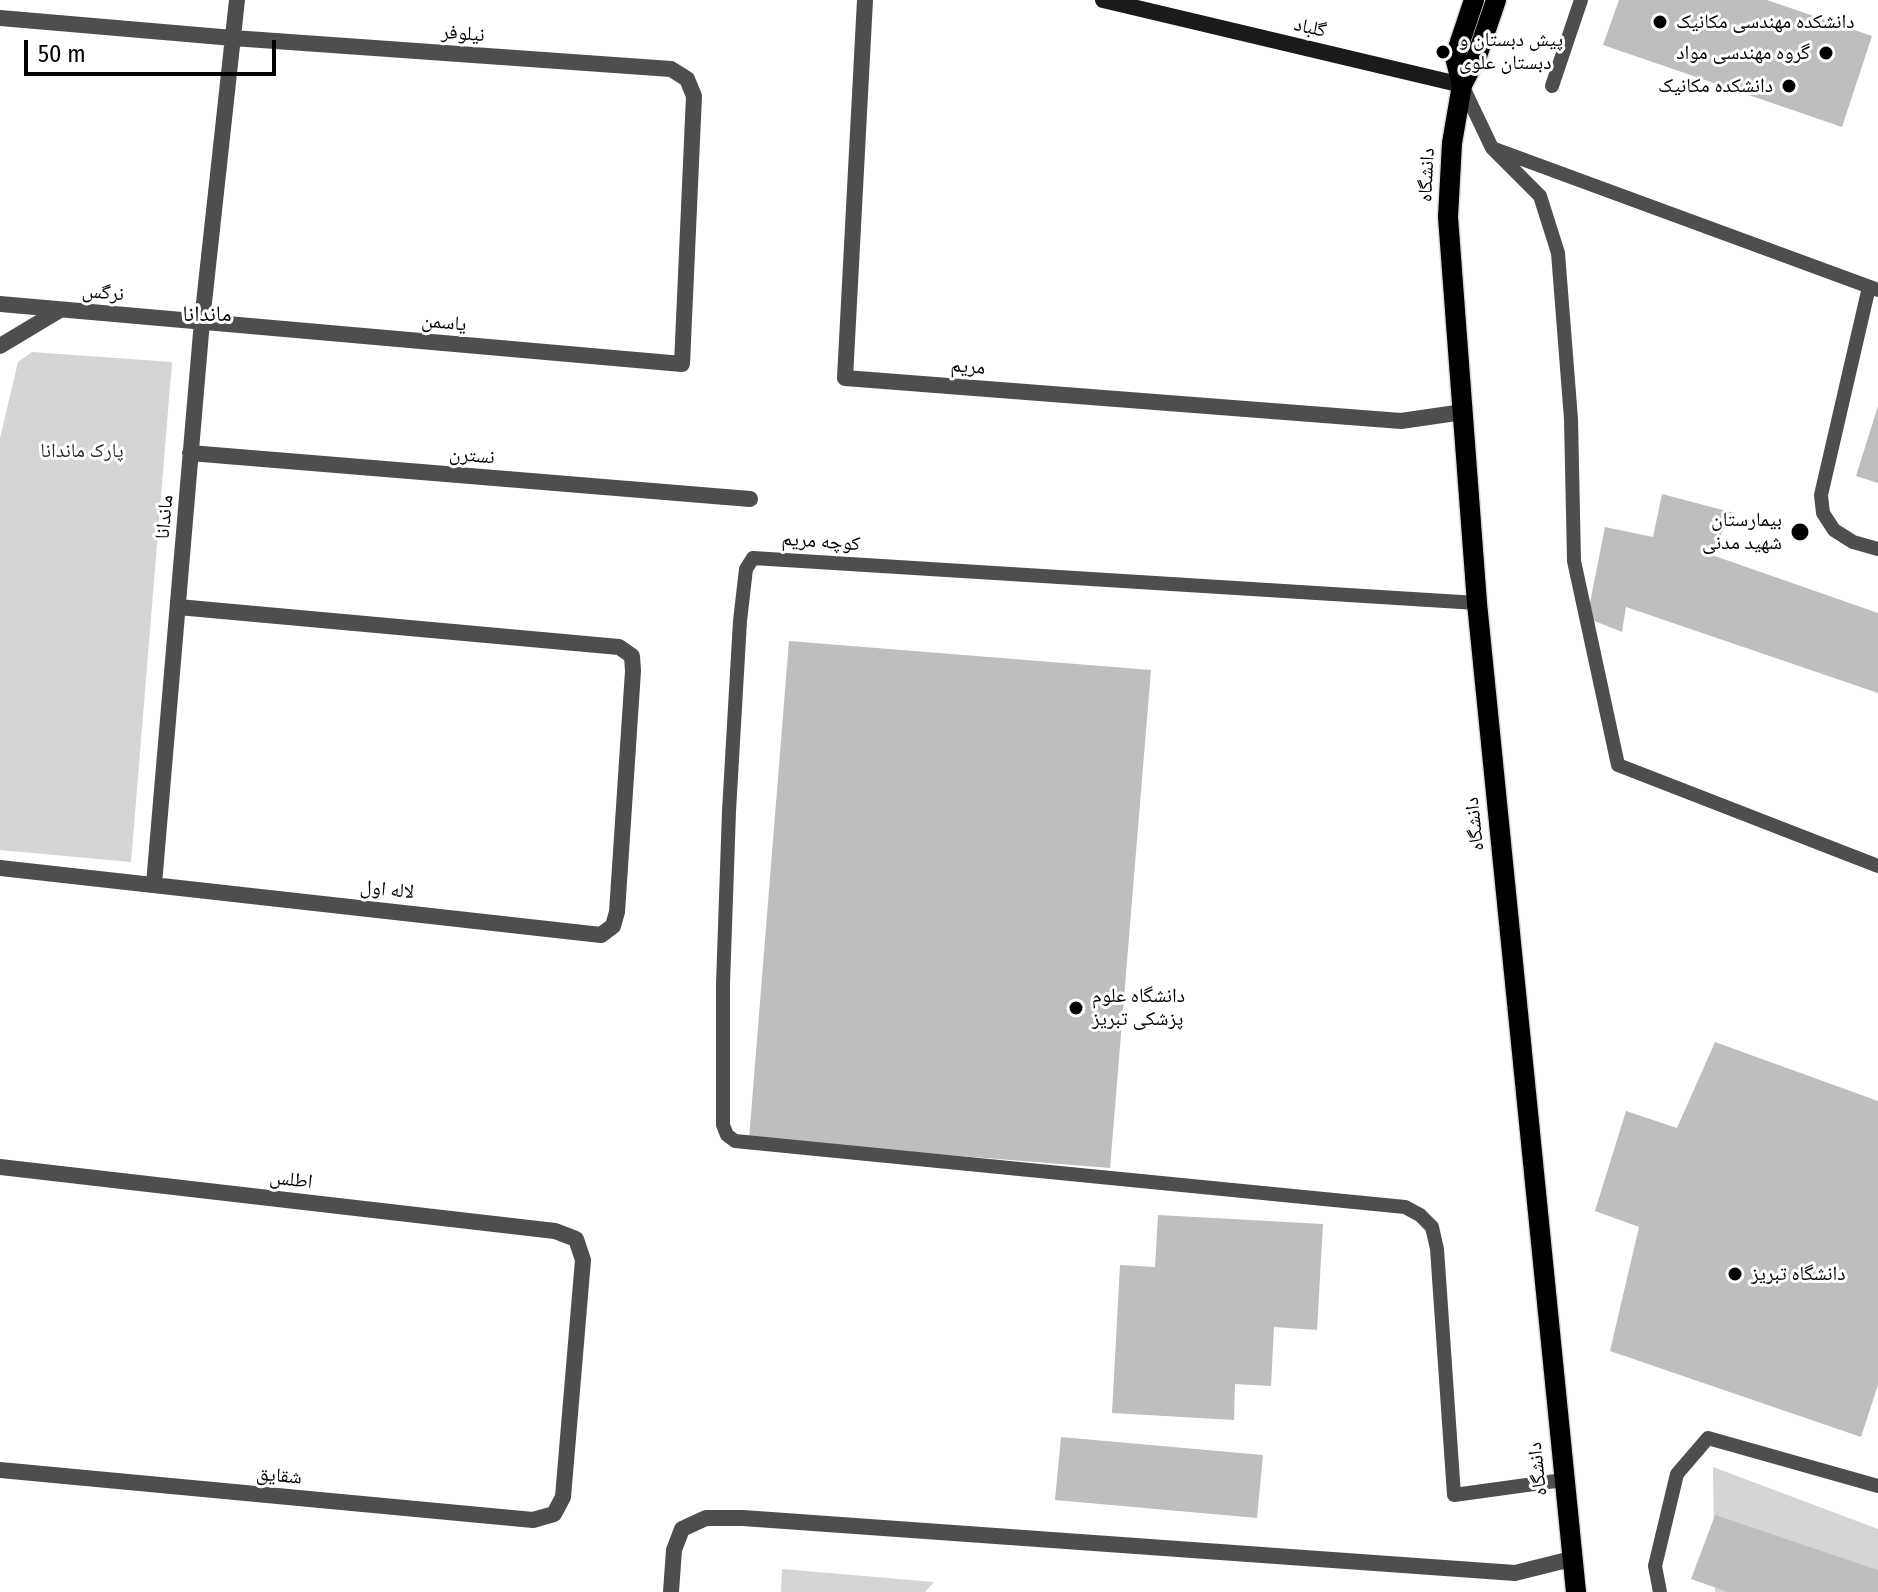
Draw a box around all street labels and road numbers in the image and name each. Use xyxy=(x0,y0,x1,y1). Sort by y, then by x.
street label: گلباد xyxy=(1292,13,1328,43)
street label: نیلوفر xyxy=(440,21,486,47)
street label: دانشگاه xyxy=(1414,147,1440,203)
street label: نرگس xyxy=(81,279,125,307)
street label: یاسمن xyxy=(421,309,467,337)
street label: مریم xyxy=(950,354,986,380)
street label: نسترن xyxy=(448,442,496,470)
street label: ماندانا xyxy=(151,494,179,540)
street label: کوچه مریم xyxy=(781,527,861,557)
street label: دانشگاه xyxy=(1460,796,1490,852)
street label: لاله اول xyxy=(359,875,415,905)
street label: اطلس xyxy=(268,1165,314,1195)
street label: دانشگاه xyxy=(1523,1441,1553,1497)
street label: شقایق xyxy=(255,1462,303,1490)

